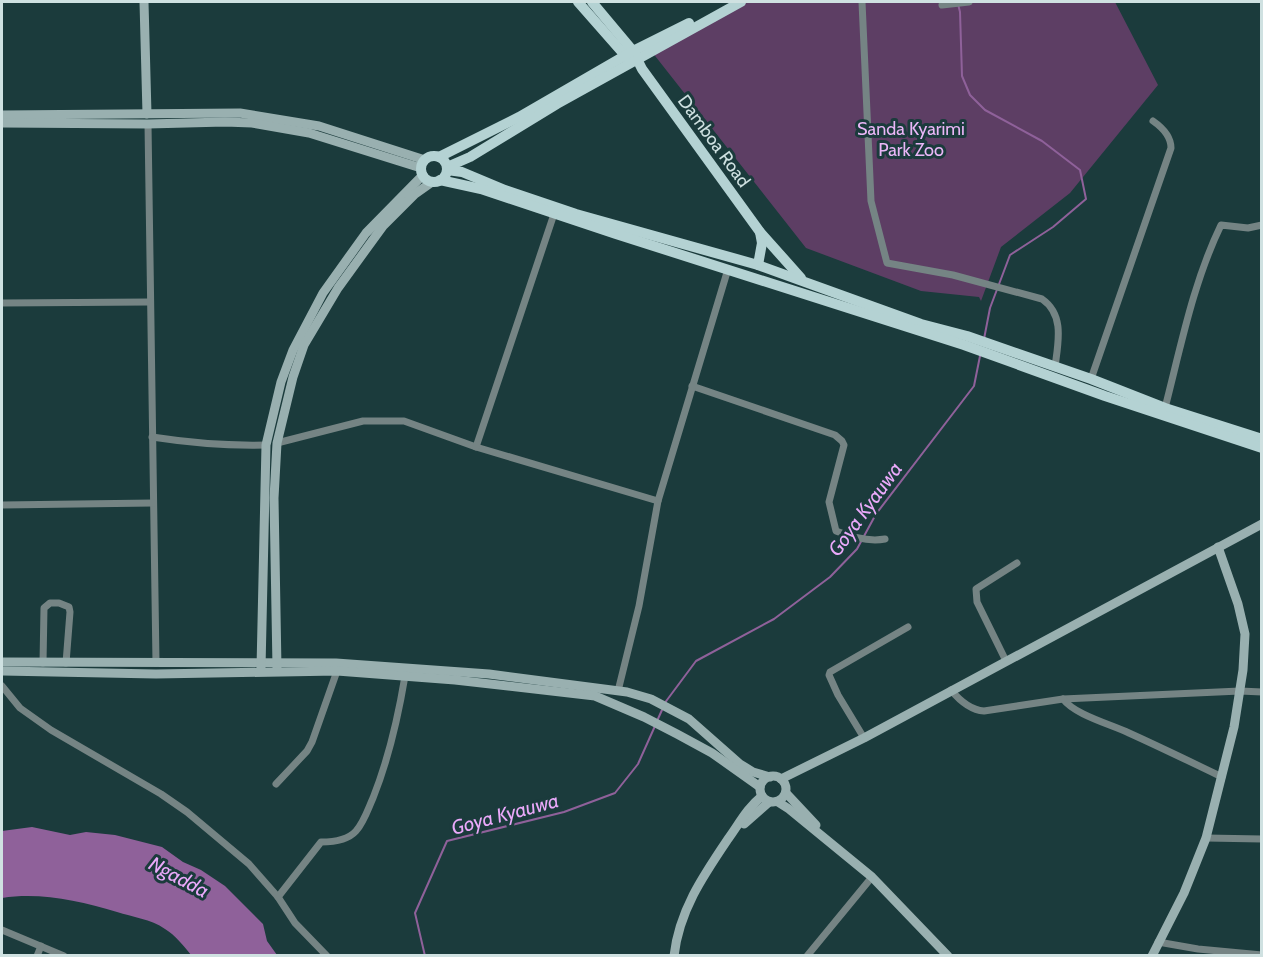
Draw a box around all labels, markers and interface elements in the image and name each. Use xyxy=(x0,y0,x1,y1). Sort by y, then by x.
street label: Damboa Road xyxy=(673,90,755,192)
park label: Sanda Kyarimi Park Zoo xyxy=(857,118,965,161)
water label: Goya Kyauwa xyxy=(823,457,907,561)
water label: Goya Kyauwa xyxy=(449,788,561,840)
water label: Ngadda xyxy=(145,851,213,903)

